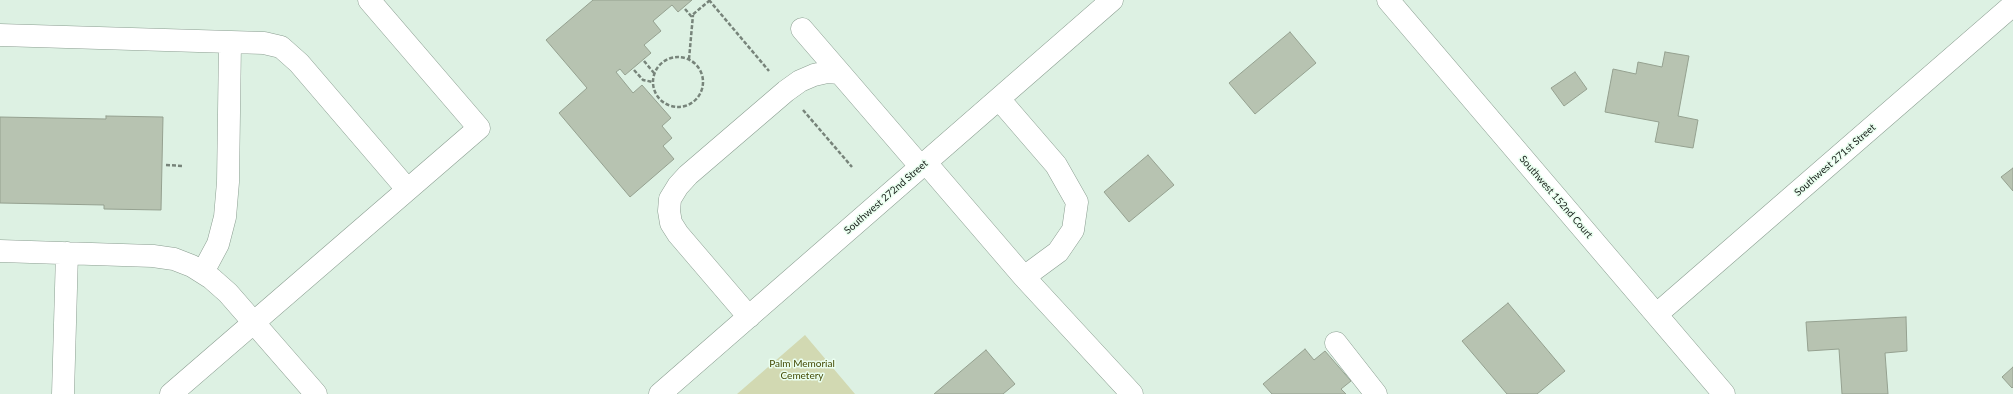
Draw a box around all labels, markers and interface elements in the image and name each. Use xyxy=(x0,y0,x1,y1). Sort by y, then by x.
street label: Southwest 271st Street xyxy=(1792,122,1878,198)
street label: Southwest 152nd Court xyxy=(1517,153,1595,241)
street label: Southwest 272nd Street xyxy=(842,157,930,237)
park label: Palm Memorial Cemetery xyxy=(769,358,835,382)

